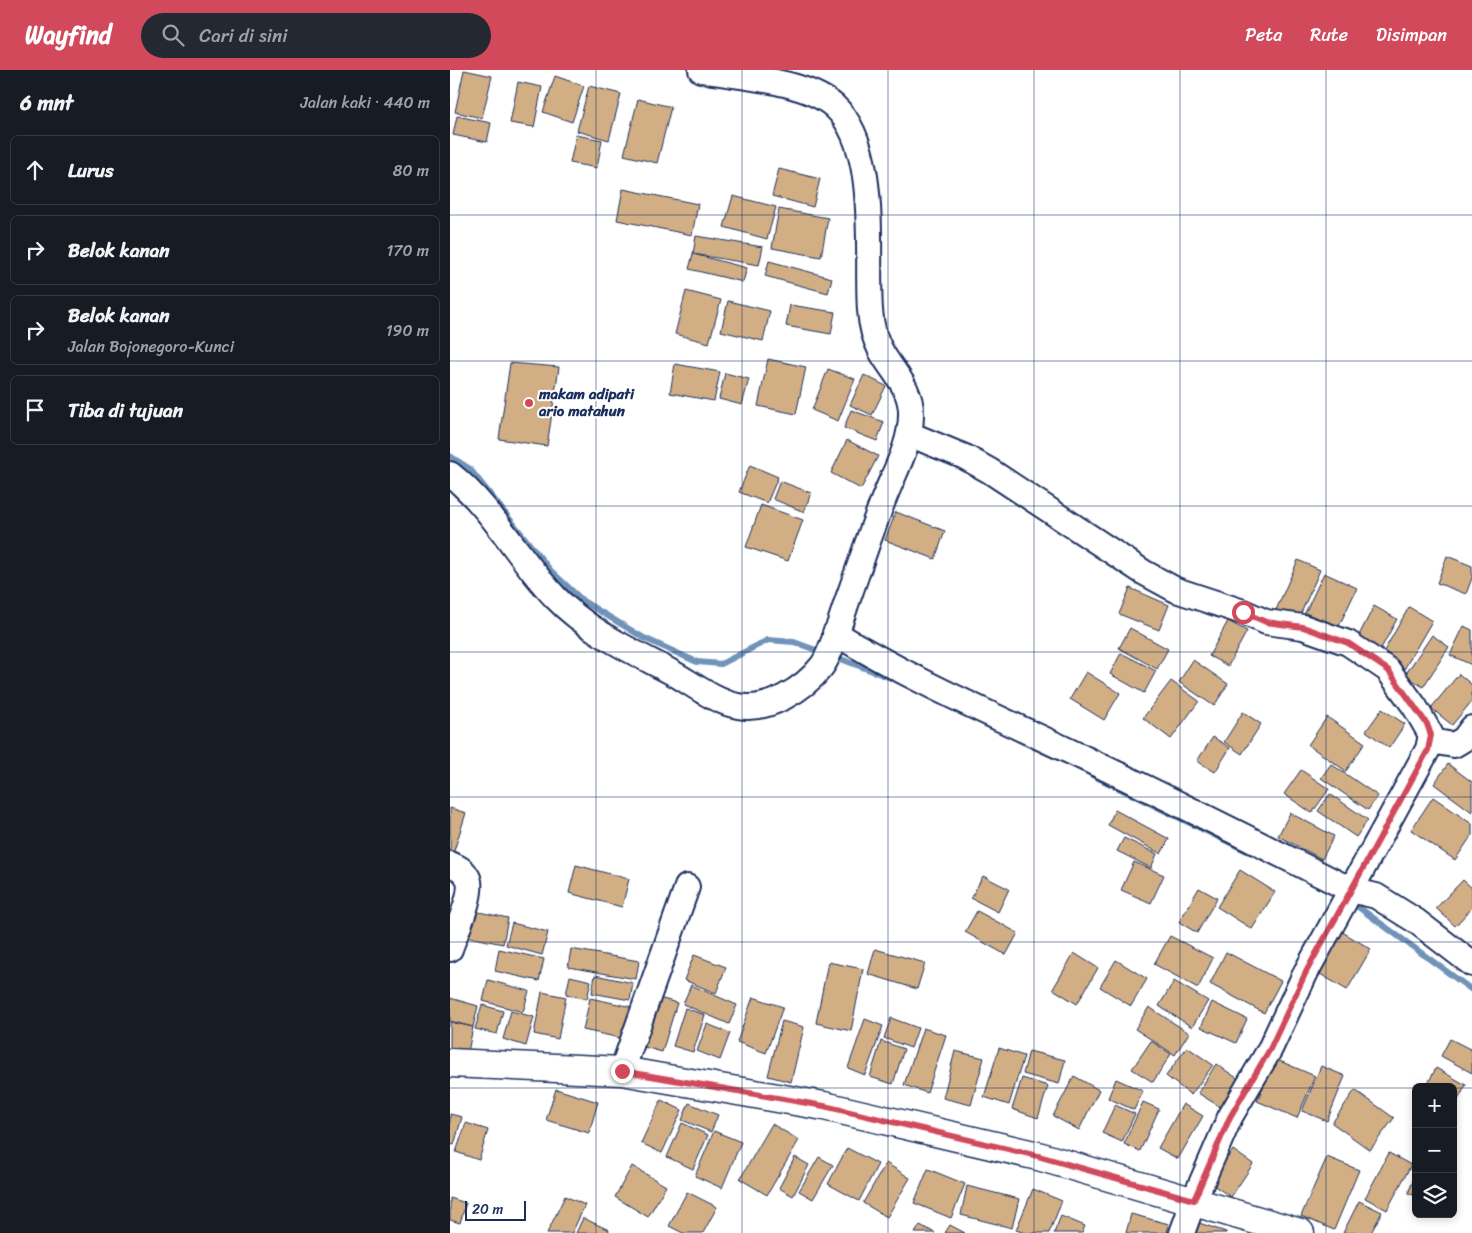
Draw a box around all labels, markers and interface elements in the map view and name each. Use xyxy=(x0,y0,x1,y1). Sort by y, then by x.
search box xyxy=(141,13,491,58)
text: Wayfind xyxy=(25,14,111,56)
text: Cari di sini xyxy=(199,19,287,52)
text: Peta xyxy=(1245,19,1282,51)
text: Rute xyxy=(1310,19,1348,51)
text: Disimpan xyxy=(1376,19,1447,51)
icon: search xyxy=(159,21,187,49)
text: 6 mnt xyxy=(20,84,73,122)
text: Jalan kaki · 440 m xyxy=(300,88,430,117)
text: Lurus xyxy=(68,154,114,187)
icon: ahead xyxy=(21,156,49,184)
text: 80 m xyxy=(393,156,429,185)
text: Belok kanan xyxy=(68,234,170,267)
icon: right xyxy=(21,236,49,264)
text: 170 m xyxy=(386,236,429,265)
text: Belok kanan xyxy=(68,299,170,332)
icon: right xyxy=(21,316,49,344)
text: 190 m xyxy=(386,316,429,345)
text: Jalan Bojonegoro-Kunci xyxy=(68,332,234,361)
place label: makam adipati ario matahun xyxy=(538,381,635,424)
text: Tiba di tujuan xyxy=(68,394,183,427)
icon: arrive xyxy=(21,396,49,424)
marker: makam adipati ario matahun xyxy=(523,397,535,409)
route start xyxy=(1232,601,1255,624)
route end xyxy=(611,1060,634,1083)
map controls xyxy=(1412,1083,1457,1218)
button: + xyxy=(1412,1083,1457,1128)
button: − xyxy=(1412,1128,1457,1173)
button: layers xyxy=(1412,1173,1457,1218)
text: 20 m xyxy=(472,1197,503,1222)
scale bar xyxy=(465,1198,526,1221)

